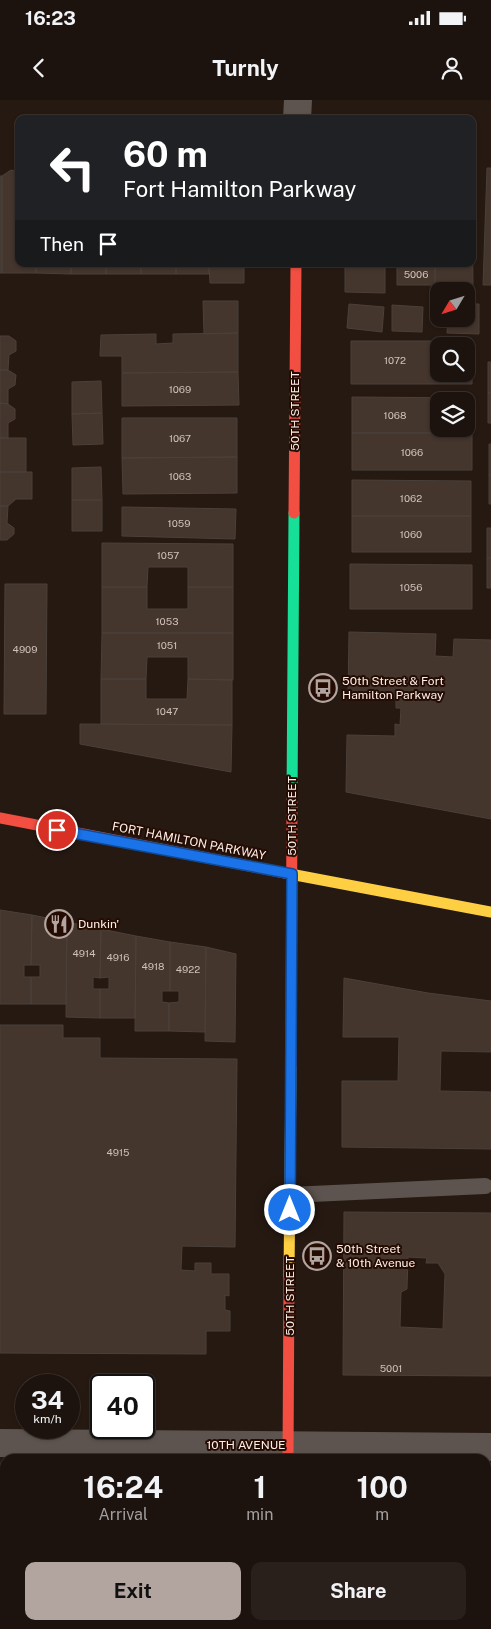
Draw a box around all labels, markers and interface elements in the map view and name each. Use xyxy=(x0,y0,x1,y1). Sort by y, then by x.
text: 16:23 xyxy=(25,7,76,29)
icon: back xyxy=(25,54,53,82)
icon: person xyxy=(438,54,466,82)
text: Turnly xyxy=(212,55,279,81)
text: 60 m xyxy=(123,134,208,175)
icon: left xyxy=(40,135,105,200)
text: Fort Hamilton Parkway xyxy=(123,176,356,202)
icon: arrive xyxy=(94,230,122,258)
text: Then xyxy=(40,233,84,255)
house number: 5006 xyxy=(404,268,428,280)
north arrow xyxy=(430,282,475,328)
map controls xyxy=(430,282,475,437)
button: search xyxy=(430,337,475,382)
house number: 1072 xyxy=(384,354,406,366)
street label: 50TH STREET xyxy=(288,371,302,451)
house number: 1069 xyxy=(169,383,191,395)
button: layers xyxy=(430,392,475,437)
house number: 1068 xyxy=(384,409,406,421)
house number: 1067 xyxy=(169,432,191,444)
house number: 1066 xyxy=(401,446,423,458)
house number: 1063 xyxy=(169,470,191,482)
house number: 1062 xyxy=(400,492,422,504)
house number: 1059 xyxy=(168,517,190,529)
house number: 1060 xyxy=(400,528,422,540)
house number: 1057 xyxy=(157,549,179,561)
house number: 1056 xyxy=(400,581,422,593)
house number: 1053 xyxy=(156,615,178,627)
house number: 1051 xyxy=(157,639,177,651)
house number: 4909 xyxy=(13,643,37,655)
bus stop icon: 50th Street & Fort Hamilton Parkway xyxy=(308,673,338,703)
place label: 50th Street & Fort Hamilton Parkway xyxy=(342,674,444,702)
house number: 1047 xyxy=(156,705,178,717)
street label: 50TH STREET xyxy=(285,776,299,856)
pin xyxy=(36,809,78,851)
icon: arrive xyxy=(43,816,71,844)
street label: FORT HAMILTON PARKWAY xyxy=(111,819,268,863)
restaurant icon: Dunkin' xyxy=(44,909,74,939)
place label: Dunkin' xyxy=(78,917,119,931)
house number: 4914 xyxy=(73,947,95,959)
house number: 4916 xyxy=(107,951,129,963)
house number: 4918 xyxy=(141,960,165,972)
house number: 4922 xyxy=(176,963,200,975)
house number: 4915 xyxy=(106,1146,130,1158)
position arrow xyxy=(263,1183,315,1235)
bus stop icon: 50th Street & 10th Avenue xyxy=(302,1241,332,1271)
place label: 50th Street & 10th Avenue xyxy=(336,1242,416,1270)
street label: 50TH STREET xyxy=(283,1256,297,1336)
house number: 5001 xyxy=(380,1362,402,1374)
speed limit sign: 40 xyxy=(90,1374,155,1439)
text: 34 xyxy=(31,1385,64,1415)
text: km/h xyxy=(33,1412,62,1426)
street label: 10TH AVENUE xyxy=(206,1438,286,1452)
text: 16:24 xyxy=(83,1469,163,1505)
text: 1 xyxy=(253,1469,266,1505)
text: 100 xyxy=(356,1469,408,1505)
text: Arrival xyxy=(98,1505,148,1524)
text: min xyxy=(246,1505,273,1524)
text: m xyxy=(375,1505,389,1524)
button: Exit xyxy=(25,1562,241,1620)
button: Share xyxy=(251,1562,466,1620)

